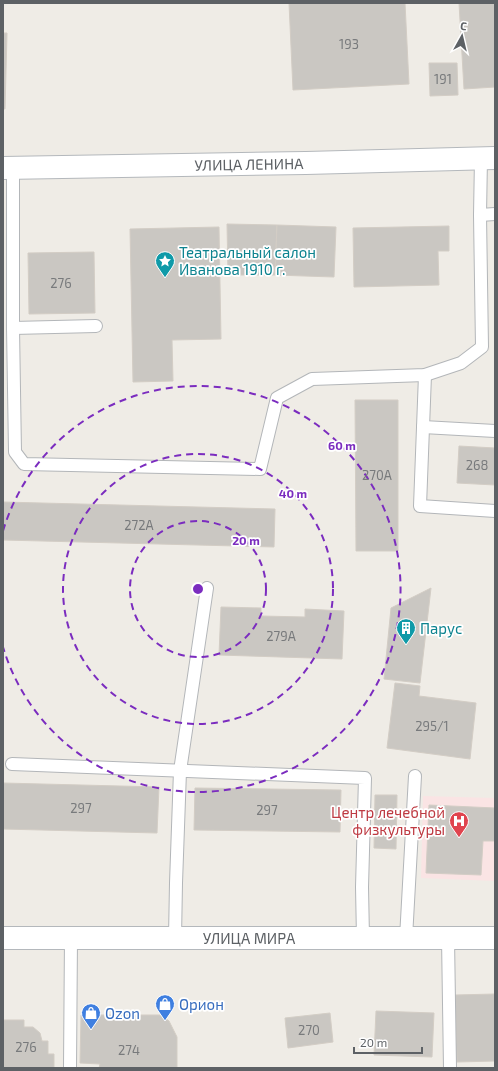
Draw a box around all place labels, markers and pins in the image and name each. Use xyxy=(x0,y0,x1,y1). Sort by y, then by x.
place label: Театральный салон Иванова 1910 г. xyxy=(179,243,316,278)
place icon: Театральный салон Иванова 1910 г. xyxy=(154,250,176,278)
centre of rings xyxy=(191,582,205,596)
building icon: Парус xyxy=(395,617,417,645)
place label: Парус xyxy=(420,619,462,638)
place label: Центр лечебной физкультуры xyxy=(331,803,445,839)
hospital icon: Центр лечебной физкультуры xyxy=(448,810,470,838)
shop icon: Орион xyxy=(154,993,176,1021)
place label: Орион xyxy=(179,995,224,1013)
shop icon: Ozon xyxy=(80,1002,102,1030)
place label: Ozon xyxy=(105,1004,140,1022)

